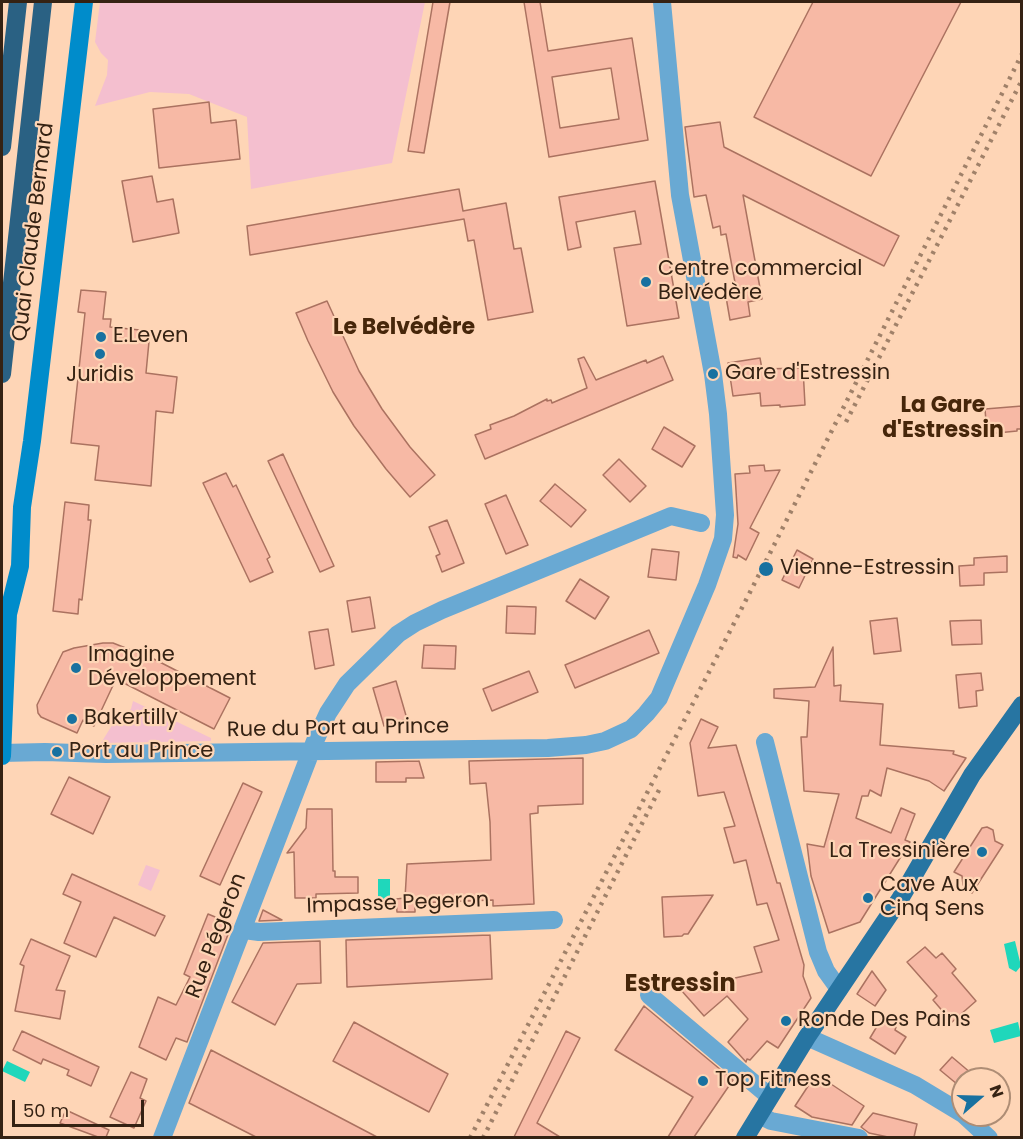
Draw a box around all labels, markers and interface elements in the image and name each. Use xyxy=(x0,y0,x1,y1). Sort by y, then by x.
street label: Quai Claude Bernard xyxy=(8,121,60,343)
place label: Centre commercial Belvédère xyxy=(658,257,862,307)
marker: Centre commercial Belvédère xyxy=(639,275,653,289)
district label: Le Belvédère xyxy=(333,315,475,341)
place label: E.Leven xyxy=(113,324,189,350)
marker: E.Leven xyxy=(94,330,108,344)
marker: Juridis xyxy=(93,347,107,361)
place label: Gare d'Estressin xyxy=(725,361,890,387)
place label: Juridis xyxy=(66,363,134,389)
marker: Gare d'Estressin xyxy=(706,367,720,381)
district label: La Gare d'Estressin xyxy=(882,393,1004,445)
place label: Vienne-Estressin xyxy=(780,556,955,582)
marker: Vienne-Estressin xyxy=(757,560,775,578)
place label: Imagine Développement xyxy=(88,643,256,693)
marker: Imagine Développement xyxy=(69,661,83,675)
place label: Bakertilly xyxy=(84,706,178,732)
marker: Bakertilly xyxy=(65,712,79,726)
street label: Rue du Port au Prince xyxy=(227,714,449,744)
place label: Port au Prince xyxy=(69,739,213,765)
marker: Port au Prince xyxy=(50,745,64,759)
place label: La Tressinière xyxy=(829,839,970,865)
marker: La Tressinière xyxy=(975,845,989,859)
street label: Rue Pégeron xyxy=(182,870,252,1002)
place label: Cave Aux Cinq Sens xyxy=(880,873,984,923)
street label: Impasse Pegeron xyxy=(306,888,490,920)
marker: Cave Aux Cinq Sens xyxy=(861,891,875,905)
district label: Estressin xyxy=(624,971,736,999)
place label: Ronde Des Pains xyxy=(798,1008,971,1034)
marker: Ronde Des Pains xyxy=(779,1014,793,1028)
north arrow xyxy=(951,1067,1011,1127)
place label: Top Fitness xyxy=(715,1068,831,1094)
marker: Top Fitness xyxy=(696,1074,710,1088)
text: N xyxy=(984,1082,1009,1101)
scale bar xyxy=(15,1088,147,1126)
text: 50 m xyxy=(23,1098,69,1123)

